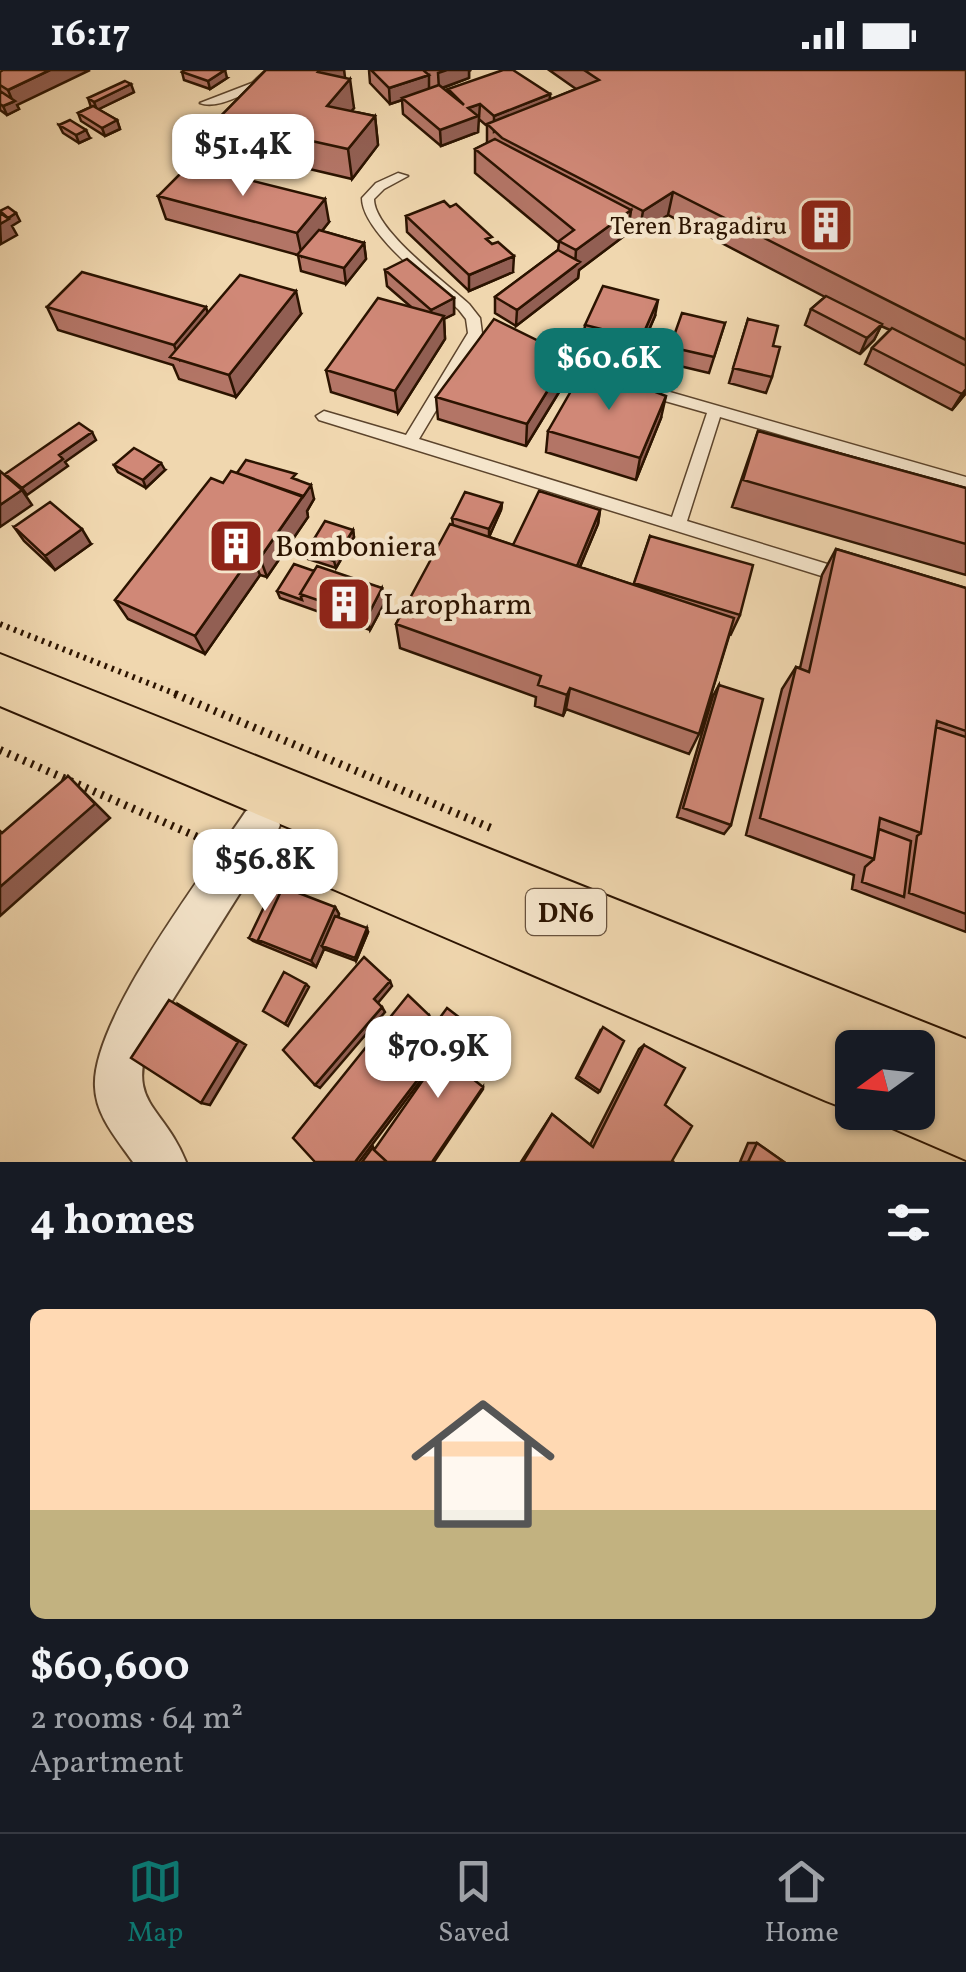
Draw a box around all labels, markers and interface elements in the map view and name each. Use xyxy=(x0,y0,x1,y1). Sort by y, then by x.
text: 16:17 xyxy=(50,9,130,62)
pin: $51.4K xyxy=(162,114,324,199)
text: $51.4K xyxy=(194,124,292,168)
building icon: Teren Bragadiru xyxy=(796,195,856,255)
place label: Teren Bragadiru xyxy=(610,210,787,245)
pin: $60.6K xyxy=(528,328,690,413)
text: $60.6K xyxy=(557,338,661,382)
building icon: Bomboniera xyxy=(206,516,266,576)
place label: Bomboniera xyxy=(275,527,437,569)
building icon: Laropharm xyxy=(314,574,374,634)
place label: Laropharm xyxy=(383,585,532,627)
pin: $56.8K xyxy=(184,829,346,914)
text: $56.8K xyxy=(215,839,315,883)
road number: DN6 xyxy=(526,889,606,935)
pin: $70.9K xyxy=(357,1016,519,1101)
text: $70.9K xyxy=(387,1026,489,1070)
north arrow xyxy=(835,1030,935,1130)
map controls xyxy=(835,1030,935,1130)
text: 4 homes xyxy=(30,1193,195,1252)
icon: filters xyxy=(881,1195,936,1250)
icon: home xyxy=(393,1374,573,1554)
text: $60,600 xyxy=(30,1639,190,1698)
text: 2 rooms · 64 m² xyxy=(30,1698,243,1742)
text: Apartment xyxy=(30,1742,184,1786)
tab: Map xyxy=(127,1854,183,1953)
tab: Saved xyxy=(438,1854,510,1953)
tab: Home xyxy=(765,1854,839,1953)

